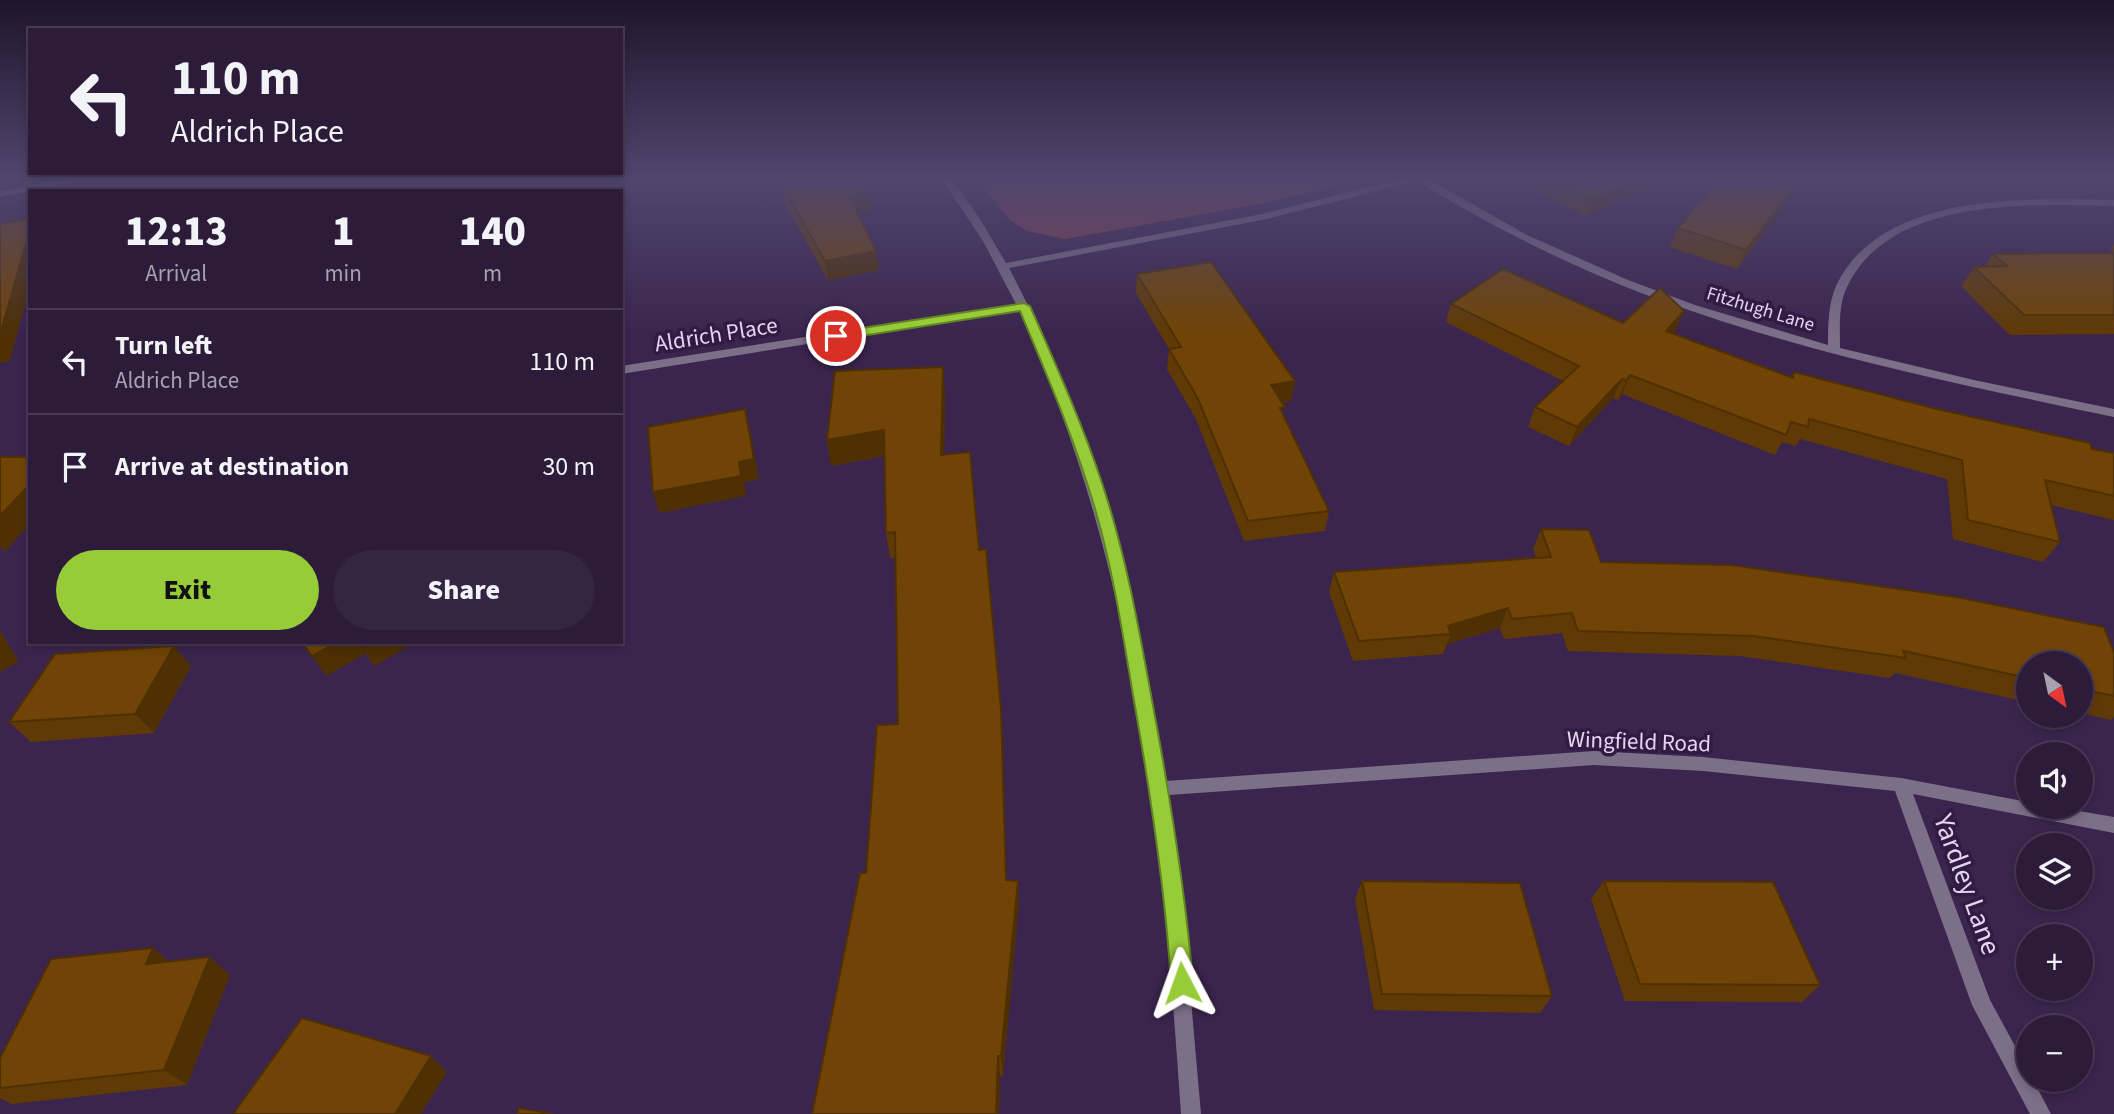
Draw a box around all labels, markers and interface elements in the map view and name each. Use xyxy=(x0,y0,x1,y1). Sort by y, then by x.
text: 110 m xyxy=(171,44,300,114)
icon: left xyxy=(56,56,147,147)
text: Aldrich Place xyxy=(171,109,344,155)
text: 12:13 xyxy=(125,202,228,262)
text: 1 xyxy=(332,202,354,262)
text: 140 xyxy=(459,202,526,262)
text: Arrival xyxy=(145,257,207,290)
text: min xyxy=(325,257,362,290)
text: m xyxy=(483,257,502,290)
street label: Fitzhugh Lane xyxy=(1703,280,1818,339)
pin xyxy=(806,306,866,366)
street label: Aldrich Place xyxy=(652,308,780,361)
icon: arrive xyxy=(817,317,855,355)
text: Turn left xyxy=(115,327,212,364)
icon: left xyxy=(56,343,94,381)
text: 110 m xyxy=(529,343,595,380)
text: Aldrich Place xyxy=(115,364,239,397)
icon: arrive xyxy=(56,448,94,486)
text: Arrive at destination xyxy=(115,448,349,485)
text: 30 m xyxy=(542,448,595,485)
button: Exit xyxy=(56,550,319,630)
button: Share xyxy=(333,550,595,630)
north arrow xyxy=(2016,651,2093,728)
map controls xyxy=(2016,651,2093,1092)
street label: Wingfield Road xyxy=(1566,722,1712,761)
button: sound xyxy=(2016,742,2093,819)
street label: Yardley Lane xyxy=(1923,807,2011,960)
button: layers xyxy=(2016,833,2093,910)
button: + xyxy=(2016,924,2093,1001)
position arrow xyxy=(1145,946,1219,1020)
button: − xyxy=(2016,1015,2093,1092)

